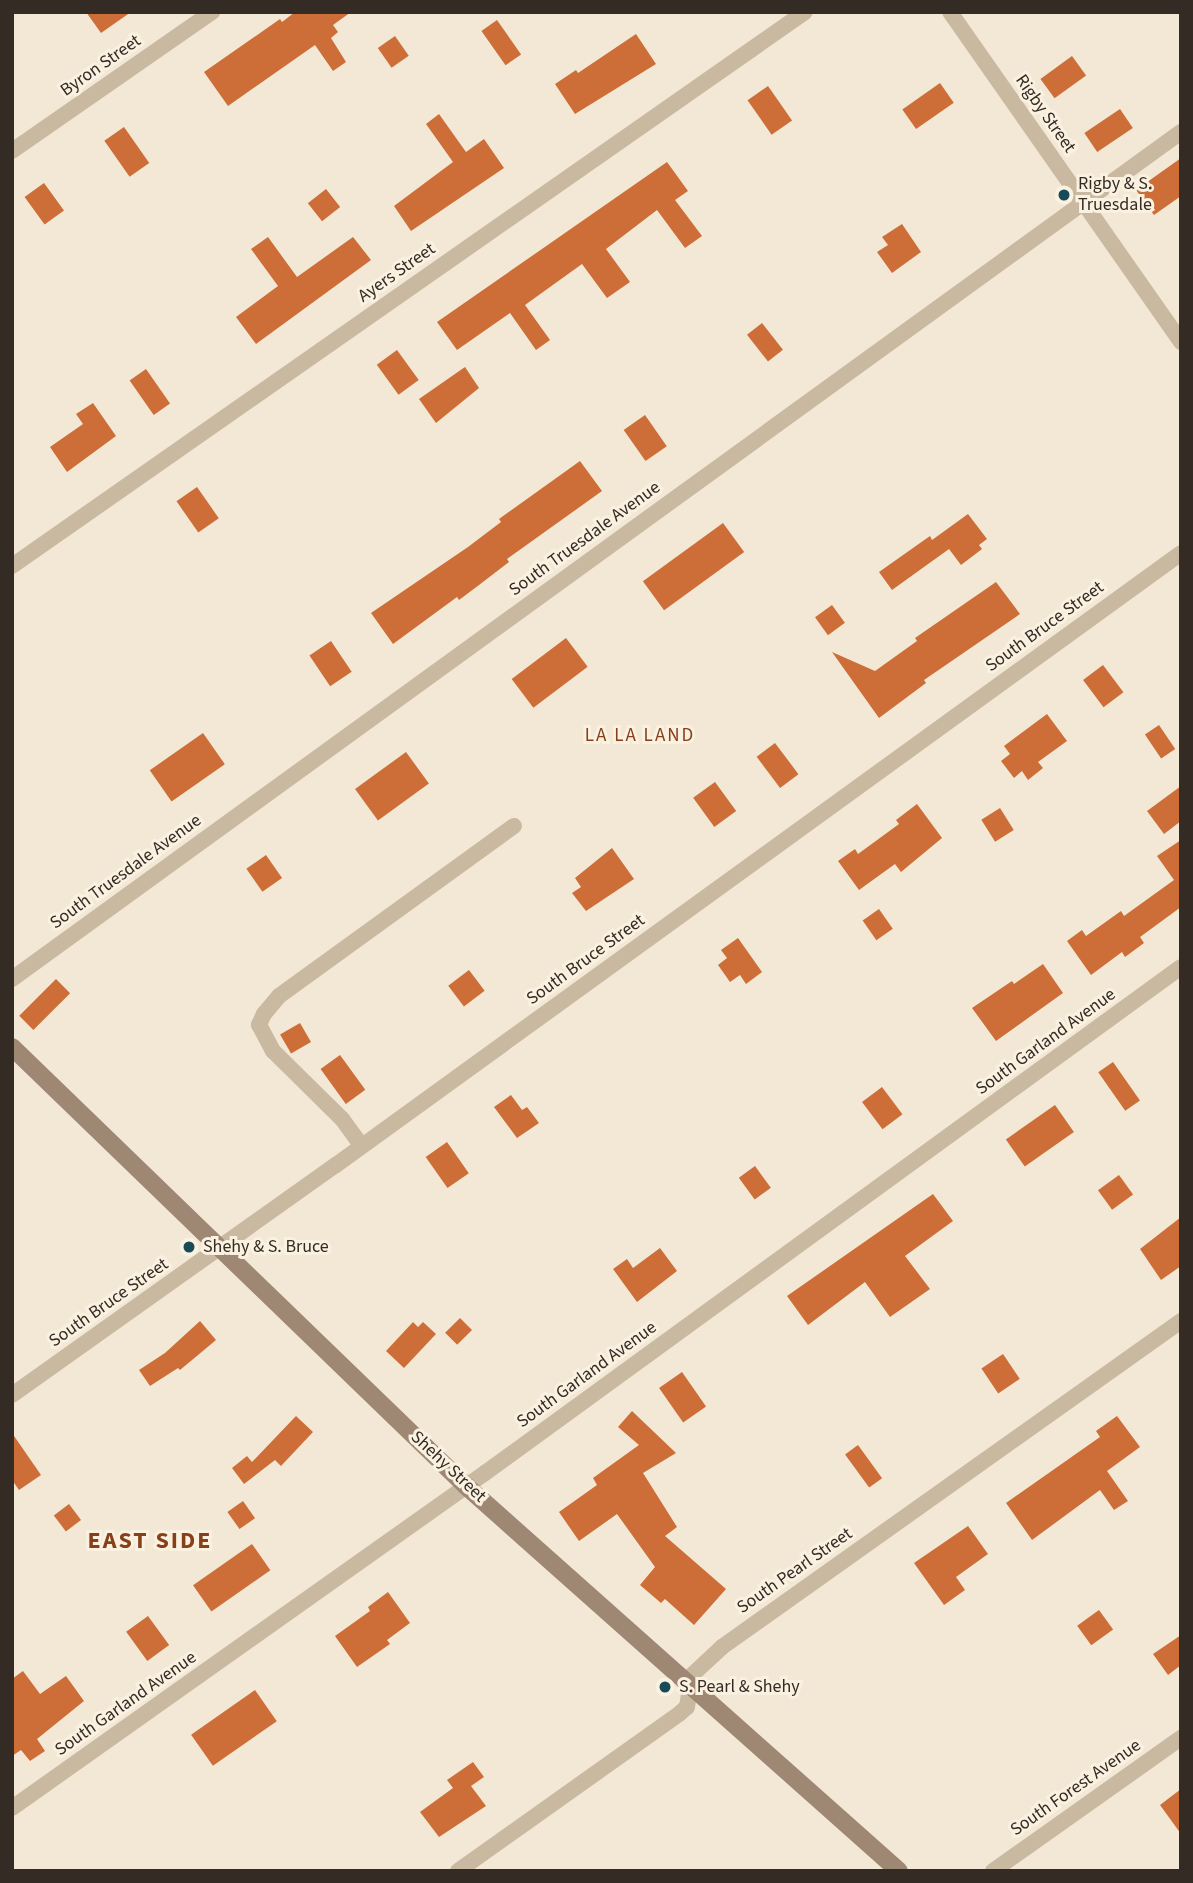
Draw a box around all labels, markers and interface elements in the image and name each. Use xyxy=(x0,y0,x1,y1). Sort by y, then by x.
street label: Byron Street xyxy=(57,30,145,102)
street label: Rigby Street xyxy=(1010,71,1080,157)
place label: Rigby & S. Truesdale xyxy=(1078,174,1152,216)
marker: Rigby & S. Truesdale xyxy=(1056,187,1072,203)
street label: Ayers Street xyxy=(354,239,440,307)
street label: South Truesdale Avenue xyxy=(505,477,665,601)
street label: South Bruce Street xyxy=(982,577,1108,677)
district label: LA LA LAND xyxy=(586,725,694,747)
street label: South Truesdale Avenue xyxy=(46,810,206,934)
street label: South Bruce Street xyxy=(523,910,649,1010)
street label: South Garland Avenue xyxy=(972,984,1120,1100)
place label: Shehy & S. Bruce xyxy=(203,1236,329,1258)
marker: Shehy & S. Bruce xyxy=(181,1239,197,1255)
street label: South Bruce Street xyxy=(45,1254,173,1352)
street label: South Garland Avenue xyxy=(513,1317,661,1433)
street label: Shehy Street xyxy=(406,1427,490,1507)
street label: South Pearl Street xyxy=(733,1523,857,1619)
district label: EAST SIDE xyxy=(89,1527,211,1555)
street label: South Garland Avenue xyxy=(51,1647,201,1761)
place label: S. Pearl & Shehy xyxy=(679,1676,800,1698)
marker: S. Pearl & Shehy xyxy=(657,1679,673,1695)
street label: South Forest Avenue xyxy=(1007,1735,1145,1841)

